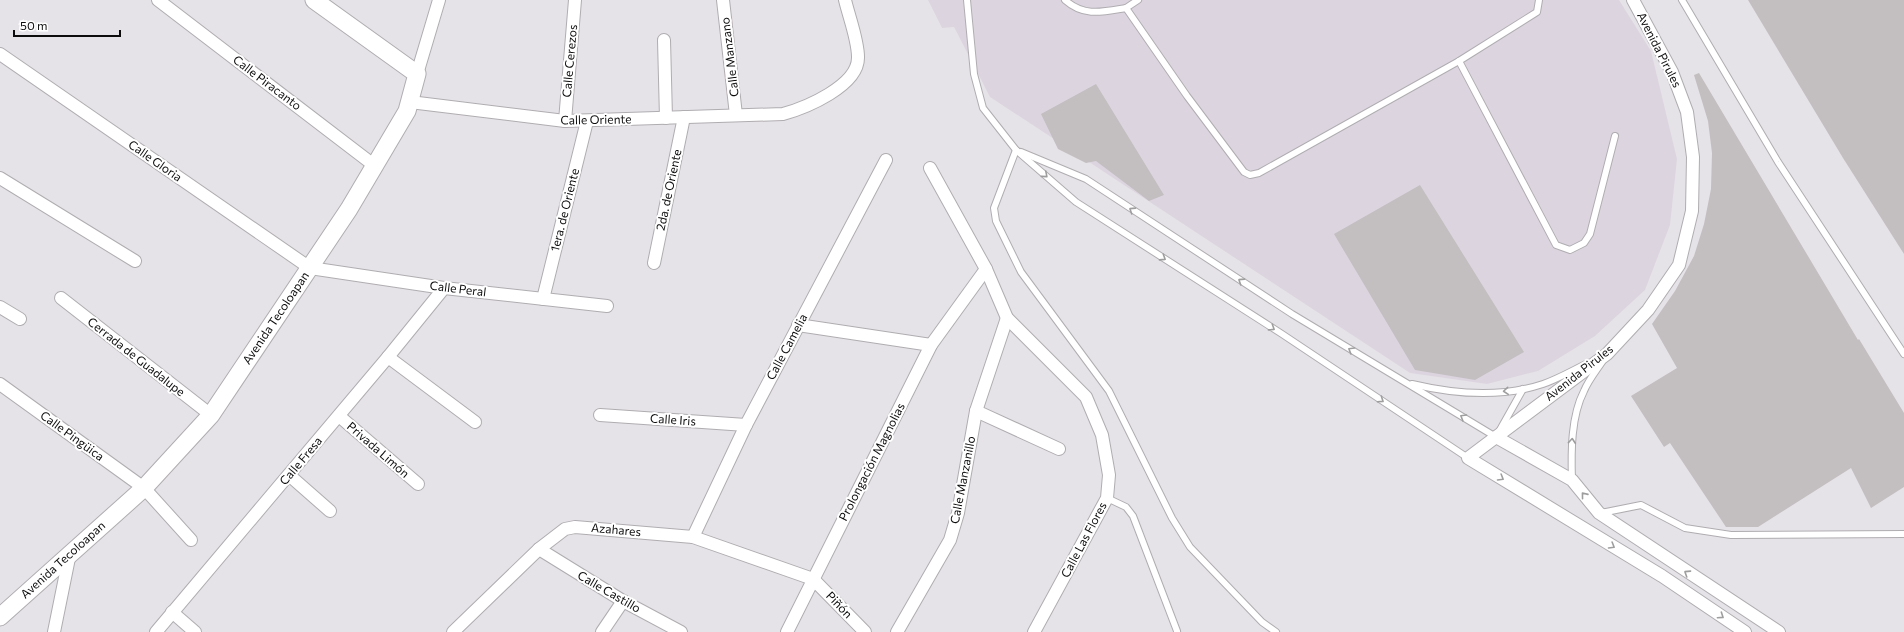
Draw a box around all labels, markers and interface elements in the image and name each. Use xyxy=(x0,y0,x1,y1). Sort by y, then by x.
street label: Avenida Pirules xyxy=(1635,10,1685,89)
scale bar xyxy=(14,12,120,38)
street label: Calle Manzano xyxy=(717,17,741,98)
text: 50 m xyxy=(20,18,48,32)
street label: Calle Cerezos xyxy=(559,24,579,98)
street label: Calle Piracanto xyxy=(231,52,305,112)
street label: Calle Oriente xyxy=(560,111,632,127)
street label: Calle Gloria xyxy=(126,137,185,184)
street label: 2da. de Oriente xyxy=(653,148,683,232)
street label: 1era. de Oriente xyxy=(547,167,581,253)
one-way arrow xyxy=(1040,171,1048,178)
one-way arrow xyxy=(1129,207,1136,214)
one-way arrow xyxy=(1159,253,1166,261)
street label: Avenida Tecoloapan xyxy=(239,269,311,366)
street label: Calle Peral xyxy=(429,278,487,298)
one-way arrow xyxy=(1238,278,1245,286)
street label: Calle Camelia xyxy=(763,311,809,382)
street label: Cerrada de Guadalupe xyxy=(85,314,188,399)
one-way arrow xyxy=(1268,323,1275,330)
street label: Avenida Pirules xyxy=(1542,341,1615,403)
one-way arrow xyxy=(1348,347,1355,354)
one-way arrow xyxy=(1503,386,1509,395)
one-way arrow xyxy=(1377,395,1384,403)
street label: Prolongación Magnolias xyxy=(835,400,907,523)
street label: Calle Pingüica xyxy=(38,407,107,463)
street label: Calle Iris xyxy=(650,410,696,428)
one-way arrow xyxy=(1460,414,1467,421)
street label: Privada Limón xyxy=(345,418,413,480)
street label: Calle Fresa xyxy=(276,433,324,487)
street label: Calle Manzanillo xyxy=(947,435,977,525)
one-way arrow xyxy=(1567,438,1576,444)
one-way arrow xyxy=(1497,473,1504,481)
one-way arrow xyxy=(1582,493,1589,500)
street label: Calle Las Flores xyxy=(1057,499,1109,580)
street label: Avenida Tecoloapan xyxy=(17,518,107,601)
street label: Azahares xyxy=(591,520,642,538)
one-way arrow xyxy=(1608,541,1615,548)
street label: Calle Castillo xyxy=(576,567,643,615)
one-way arrow xyxy=(1684,570,1691,577)
street label: Piñón xyxy=(824,588,856,621)
one-way arrow xyxy=(1717,611,1724,619)

